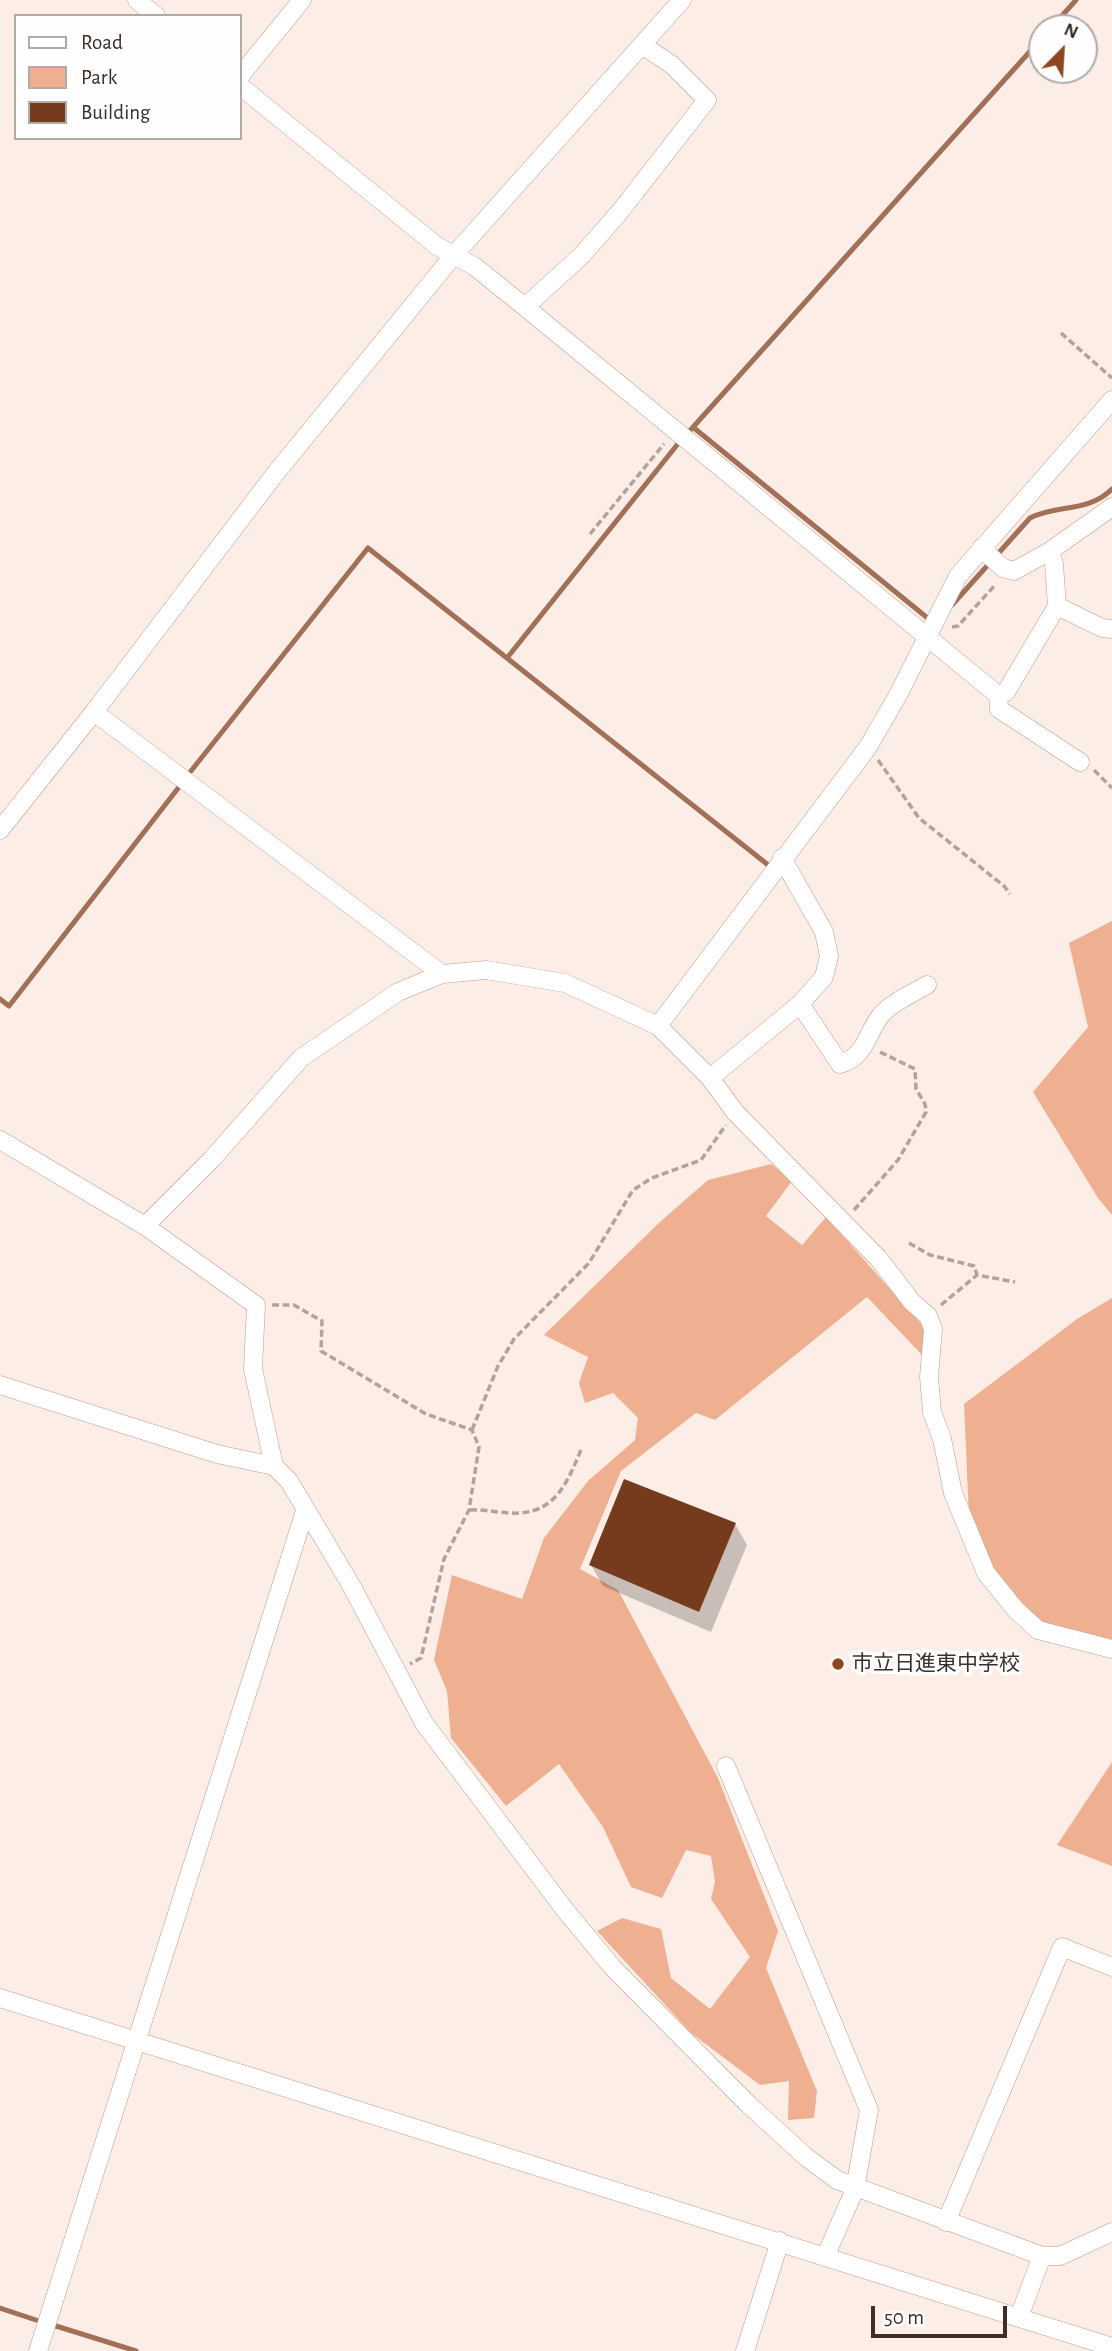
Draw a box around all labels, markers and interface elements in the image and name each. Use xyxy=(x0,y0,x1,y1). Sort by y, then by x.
legend xyxy=(14,14,242,140)
north arrow xyxy=(1028,14,1098,84)
text: N xyxy=(1061,20,1081,43)
text: Road xyxy=(81,32,123,53)
text: Park xyxy=(81,67,117,88)
text: Building xyxy=(81,102,150,123)
place label: 市立日進東中学校 xyxy=(852,1651,1020,1677)
marker: 市立日進東中学校 xyxy=(830,1656,846,1672)
scale bar xyxy=(874,2292,1010,2336)
text: 50 m xyxy=(884,2307,924,2328)

